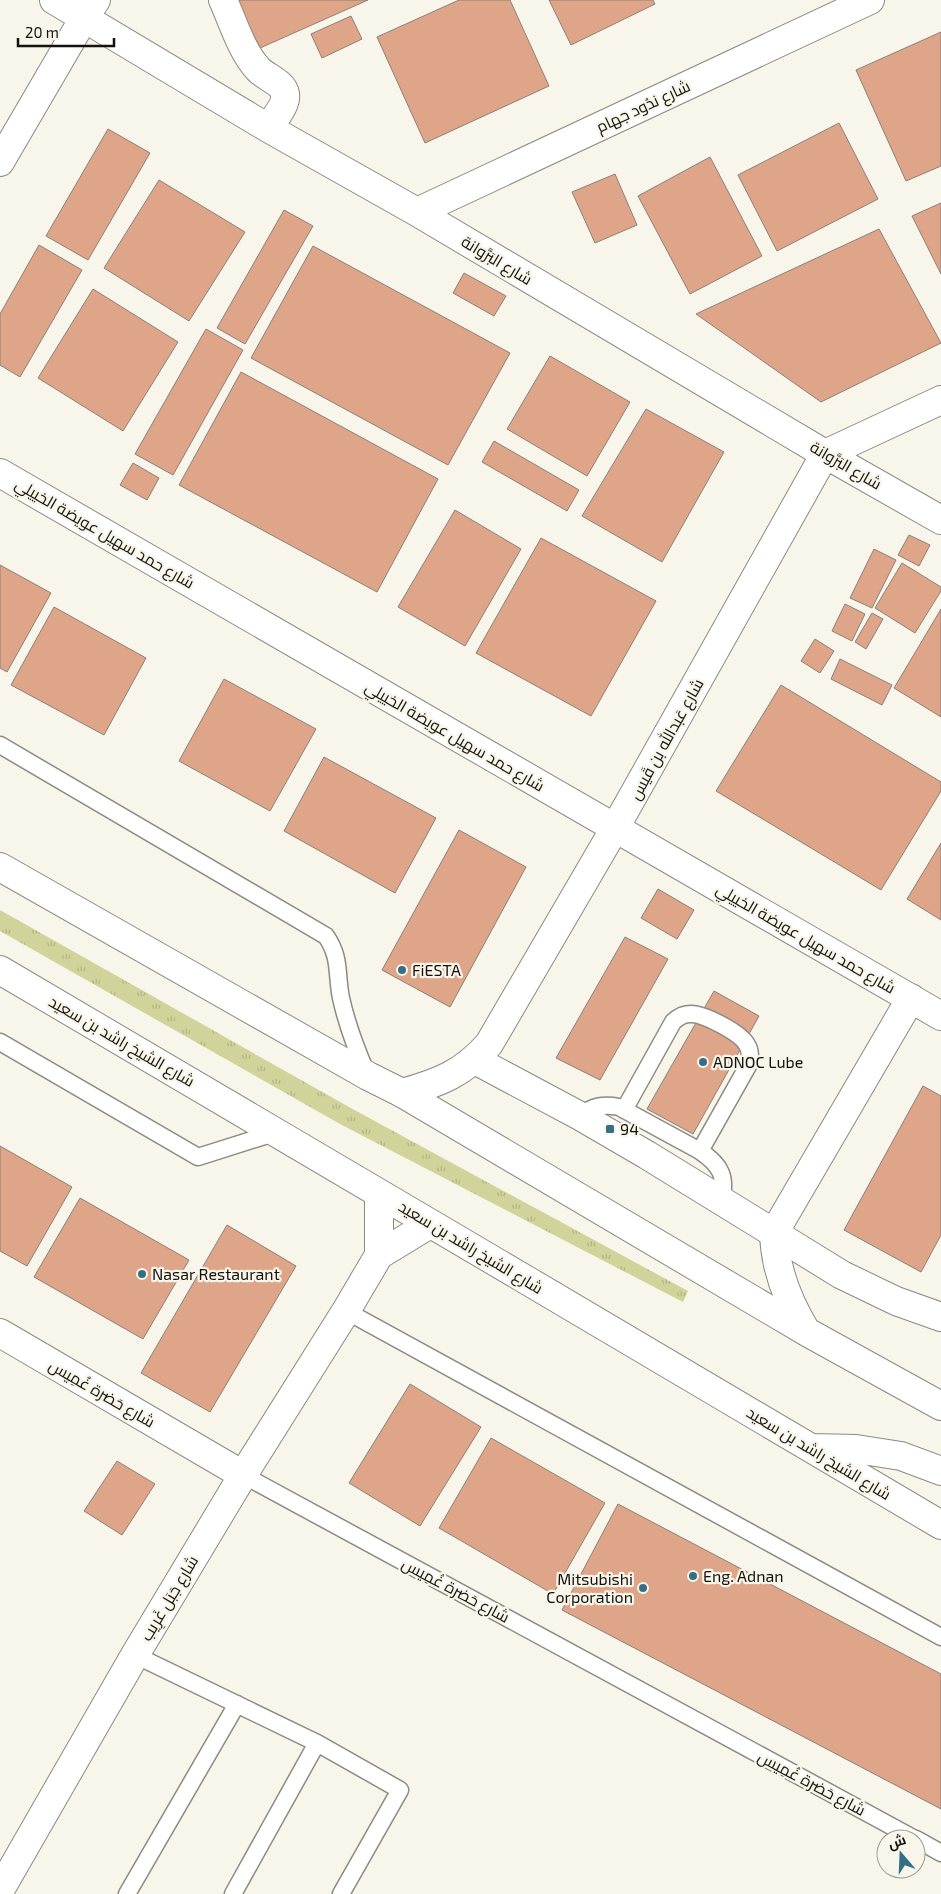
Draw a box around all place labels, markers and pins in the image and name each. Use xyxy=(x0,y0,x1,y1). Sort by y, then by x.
place label: FiESTA xyxy=(412,960,461,979)
marker: FiESTA xyxy=(396,964,408,976)
place label: ADNOC Lube xyxy=(713,1052,803,1071)
marker: ADNOC Lube xyxy=(697,1056,709,1068)
place label: 94 xyxy=(620,1119,639,1138)
marker: 94 xyxy=(604,1123,616,1135)
place label: Nasar Restaurant xyxy=(152,1264,280,1283)
marker: Nasar Restaurant xyxy=(136,1268,148,1280)
place label: Eng. Adnan xyxy=(703,1566,784,1585)
place label: Mitsubishi Corporation xyxy=(546,1569,633,1606)
marker: Eng. Adnan xyxy=(687,1570,699,1582)
marker: Mitsubishi Corporation xyxy=(637,1582,649,1594)

